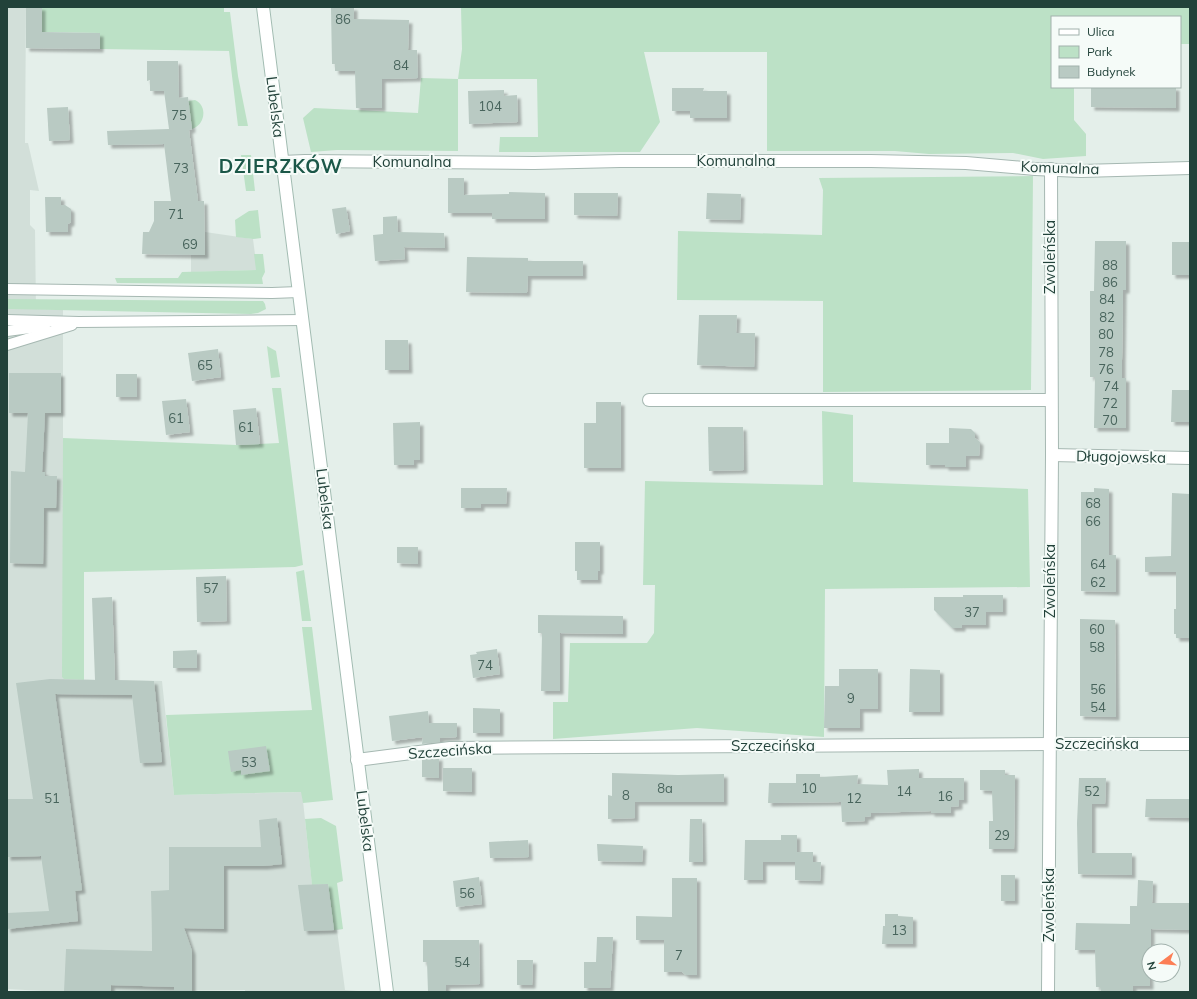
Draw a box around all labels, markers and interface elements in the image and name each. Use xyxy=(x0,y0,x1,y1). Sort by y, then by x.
house number: 86 xyxy=(335,11,351,27)
legend xyxy=(1051,16,1181,88)
text: Ulica xyxy=(1087,24,1115,39)
text: Park xyxy=(1087,44,1113,59)
house number: 84 xyxy=(393,57,409,73)
text: Budynek xyxy=(1087,64,1136,79)
street label: Lubelska xyxy=(262,75,289,139)
house number: 104 xyxy=(478,98,502,114)
house number: 75 xyxy=(171,107,187,123)
street label: Komunalna xyxy=(697,151,775,170)
street label: Komunalna xyxy=(373,152,451,171)
district label: DZIERZKÓW xyxy=(219,154,343,178)
street label: Komunalna xyxy=(1020,157,1100,178)
house number: 73 xyxy=(173,160,189,176)
house number: 71 xyxy=(168,206,184,222)
street label: Zwoleńska xyxy=(1040,220,1059,294)
house number: 69 xyxy=(182,236,198,252)
house number: 88 xyxy=(1102,257,1118,273)
house number: 86 xyxy=(1102,274,1118,290)
house number: 84 xyxy=(1099,291,1115,307)
house number: 82 xyxy=(1099,309,1115,325)
house number: 80 xyxy=(1098,326,1114,342)
house number: 78 xyxy=(1098,344,1114,360)
house number: 65 xyxy=(197,357,213,373)
house number: 76 xyxy=(1098,361,1114,377)
house number: 74 xyxy=(1103,378,1119,394)
house number: 72 xyxy=(1102,395,1118,411)
house number: 61 xyxy=(168,410,184,426)
house number: 70 xyxy=(1102,412,1118,428)
house number: 61 xyxy=(238,419,254,435)
street label: Długojowska xyxy=(1076,446,1166,467)
street label: Lubelska xyxy=(312,467,339,531)
house number: 68 xyxy=(1085,495,1101,511)
house number: 66 xyxy=(1085,513,1101,529)
street label: Zwoleńska xyxy=(1040,544,1059,618)
house number: 64 xyxy=(1090,556,1106,572)
house number: 62 xyxy=(1090,574,1106,590)
house number: 57 xyxy=(203,580,219,596)
house number: 37 xyxy=(964,604,980,620)
house number: 60 xyxy=(1089,621,1105,637)
house number: 58 xyxy=(1089,639,1105,655)
house number: 74 xyxy=(477,657,493,673)
house number: 56 xyxy=(1090,681,1106,697)
house number: 9 xyxy=(847,690,855,706)
house number: 54 xyxy=(1090,699,1106,715)
street label: Szczecińska xyxy=(1055,734,1139,753)
street label: Szczecińska xyxy=(731,736,815,755)
street label: Szczecińska xyxy=(407,738,493,763)
house number: 53 xyxy=(241,754,257,770)
house number: 8a xyxy=(657,780,673,796)
house number: 10 xyxy=(801,780,817,796)
house number: 14 xyxy=(896,783,912,799)
house number: 52 xyxy=(1084,783,1100,799)
house number: 8 xyxy=(622,787,630,803)
house number: 16 xyxy=(937,788,953,804)
street label: Lubelska xyxy=(352,789,379,853)
house number: 51 xyxy=(44,790,60,806)
house number: 12 xyxy=(846,790,862,806)
house number: 29 xyxy=(994,827,1010,843)
street label: Zwoleńska xyxy=(1039,868,1058,942)
house number: 56 xyxy=(459,885,475,901)
house number: 13 xyxy=(891,922,907,938)
north arrow xyxy=(1141,943,1181,983)
house number: 7 xyxy=(675,947,683,963)
house number: 54 xyxy=(454,954,470,970)
text: N xyxy=(1144,960,1159,972)

